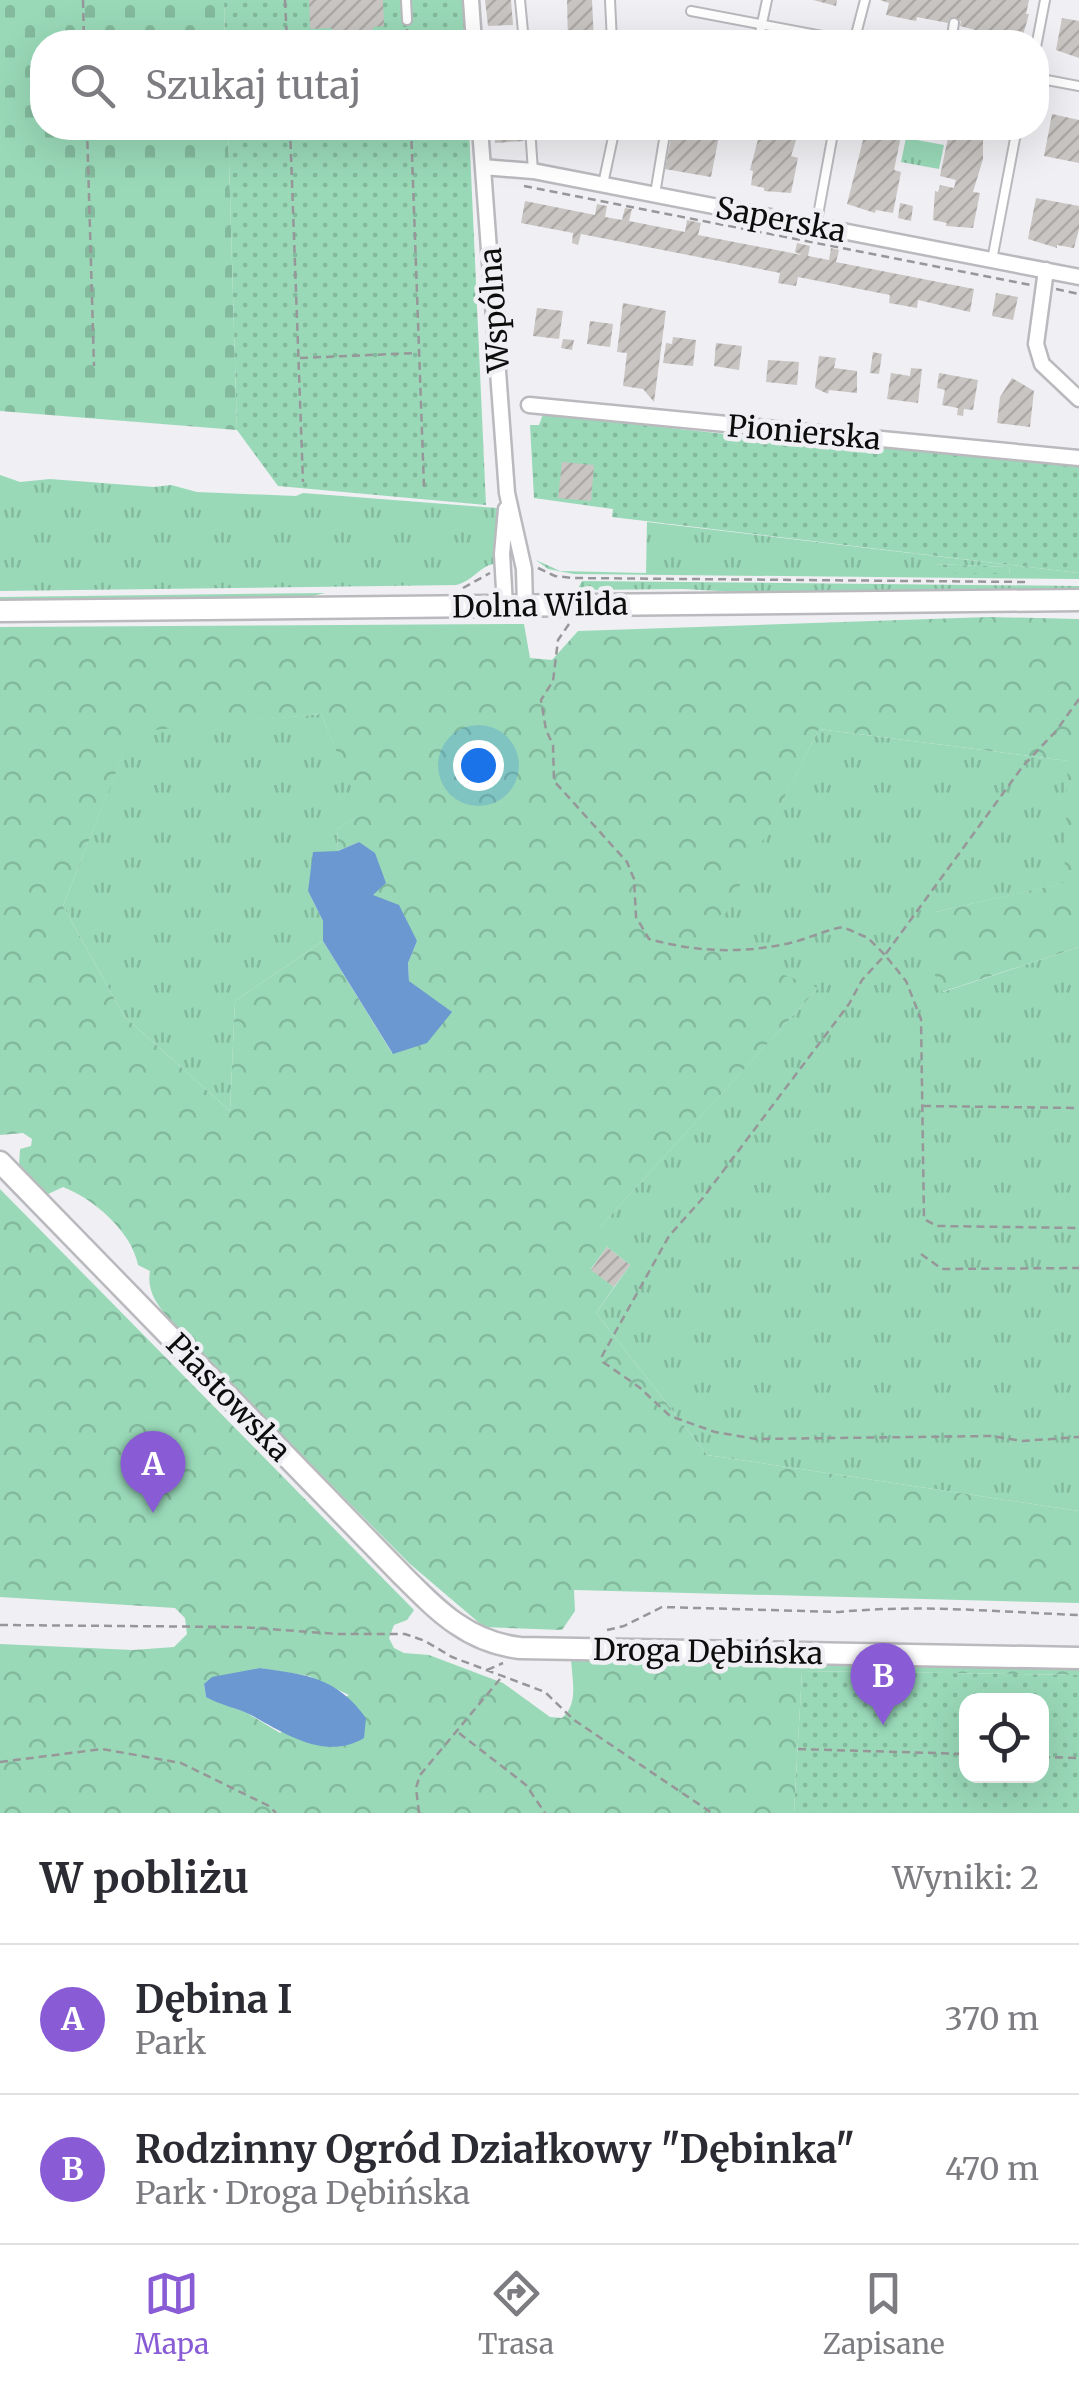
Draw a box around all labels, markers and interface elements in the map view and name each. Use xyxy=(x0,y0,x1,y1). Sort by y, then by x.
search box xyxy=(30,30,1049,140)
icon: search xyxy=(65,58,120,113)
text: Szukaj tutaj xyxy=(145,62,361,109)
street label: Saperska xyxy=(713,188,849,250)
street label: Wspólna xyxy=(471,246,517,375)
street label: Pionierska xyxy=(726,406,882,458)
street label: Dolna Wilda xyxy=(452,584,628,626)
your location xyxy=(453,740,504,791)
street label: Piastowska xyxy=(159,1325,299,1469)
pin: A xyxy=(120,1430,186,1513)
street label: Droga Dębińska xyxy=(593,1630,823,1672)
pin: B xyxy=(850,1642,916,1725)
map controls xyxy=(959,1693,1049,1783)
button: locate xyxy=(959,1693,1049,1783)
text: W pobliżu xyxy=(40,1852,249,1904)
text: Wyniki: 2 xyxy=(892,1858,1039,1898)
text: Dębina I xyxy=(135,1976,292,2023)
text: A xyxy=(61,1999,84,2039)
text: 370 m xyxy=(944,1999,1039,2039)
text: Park xyxy=(135,2023,206,2063)
text: Rodzinny Ogród Działkowy "Dębinka" xyxy=(135,2126,855,2173)
text: B xyxy=(61,2149,84,2189)
text: 470 m xyxy=(945,2149,1039,2189)
text: Park · Droga Dębińska xyxy=(135,2173,470,2213)
tab: Mapa xyxy=(134,2266,209,2362)
tab: Trasa xyxy=(478,2266,554,2362)
tab: Zapisane xyxy=(823,2266,945,2362)

